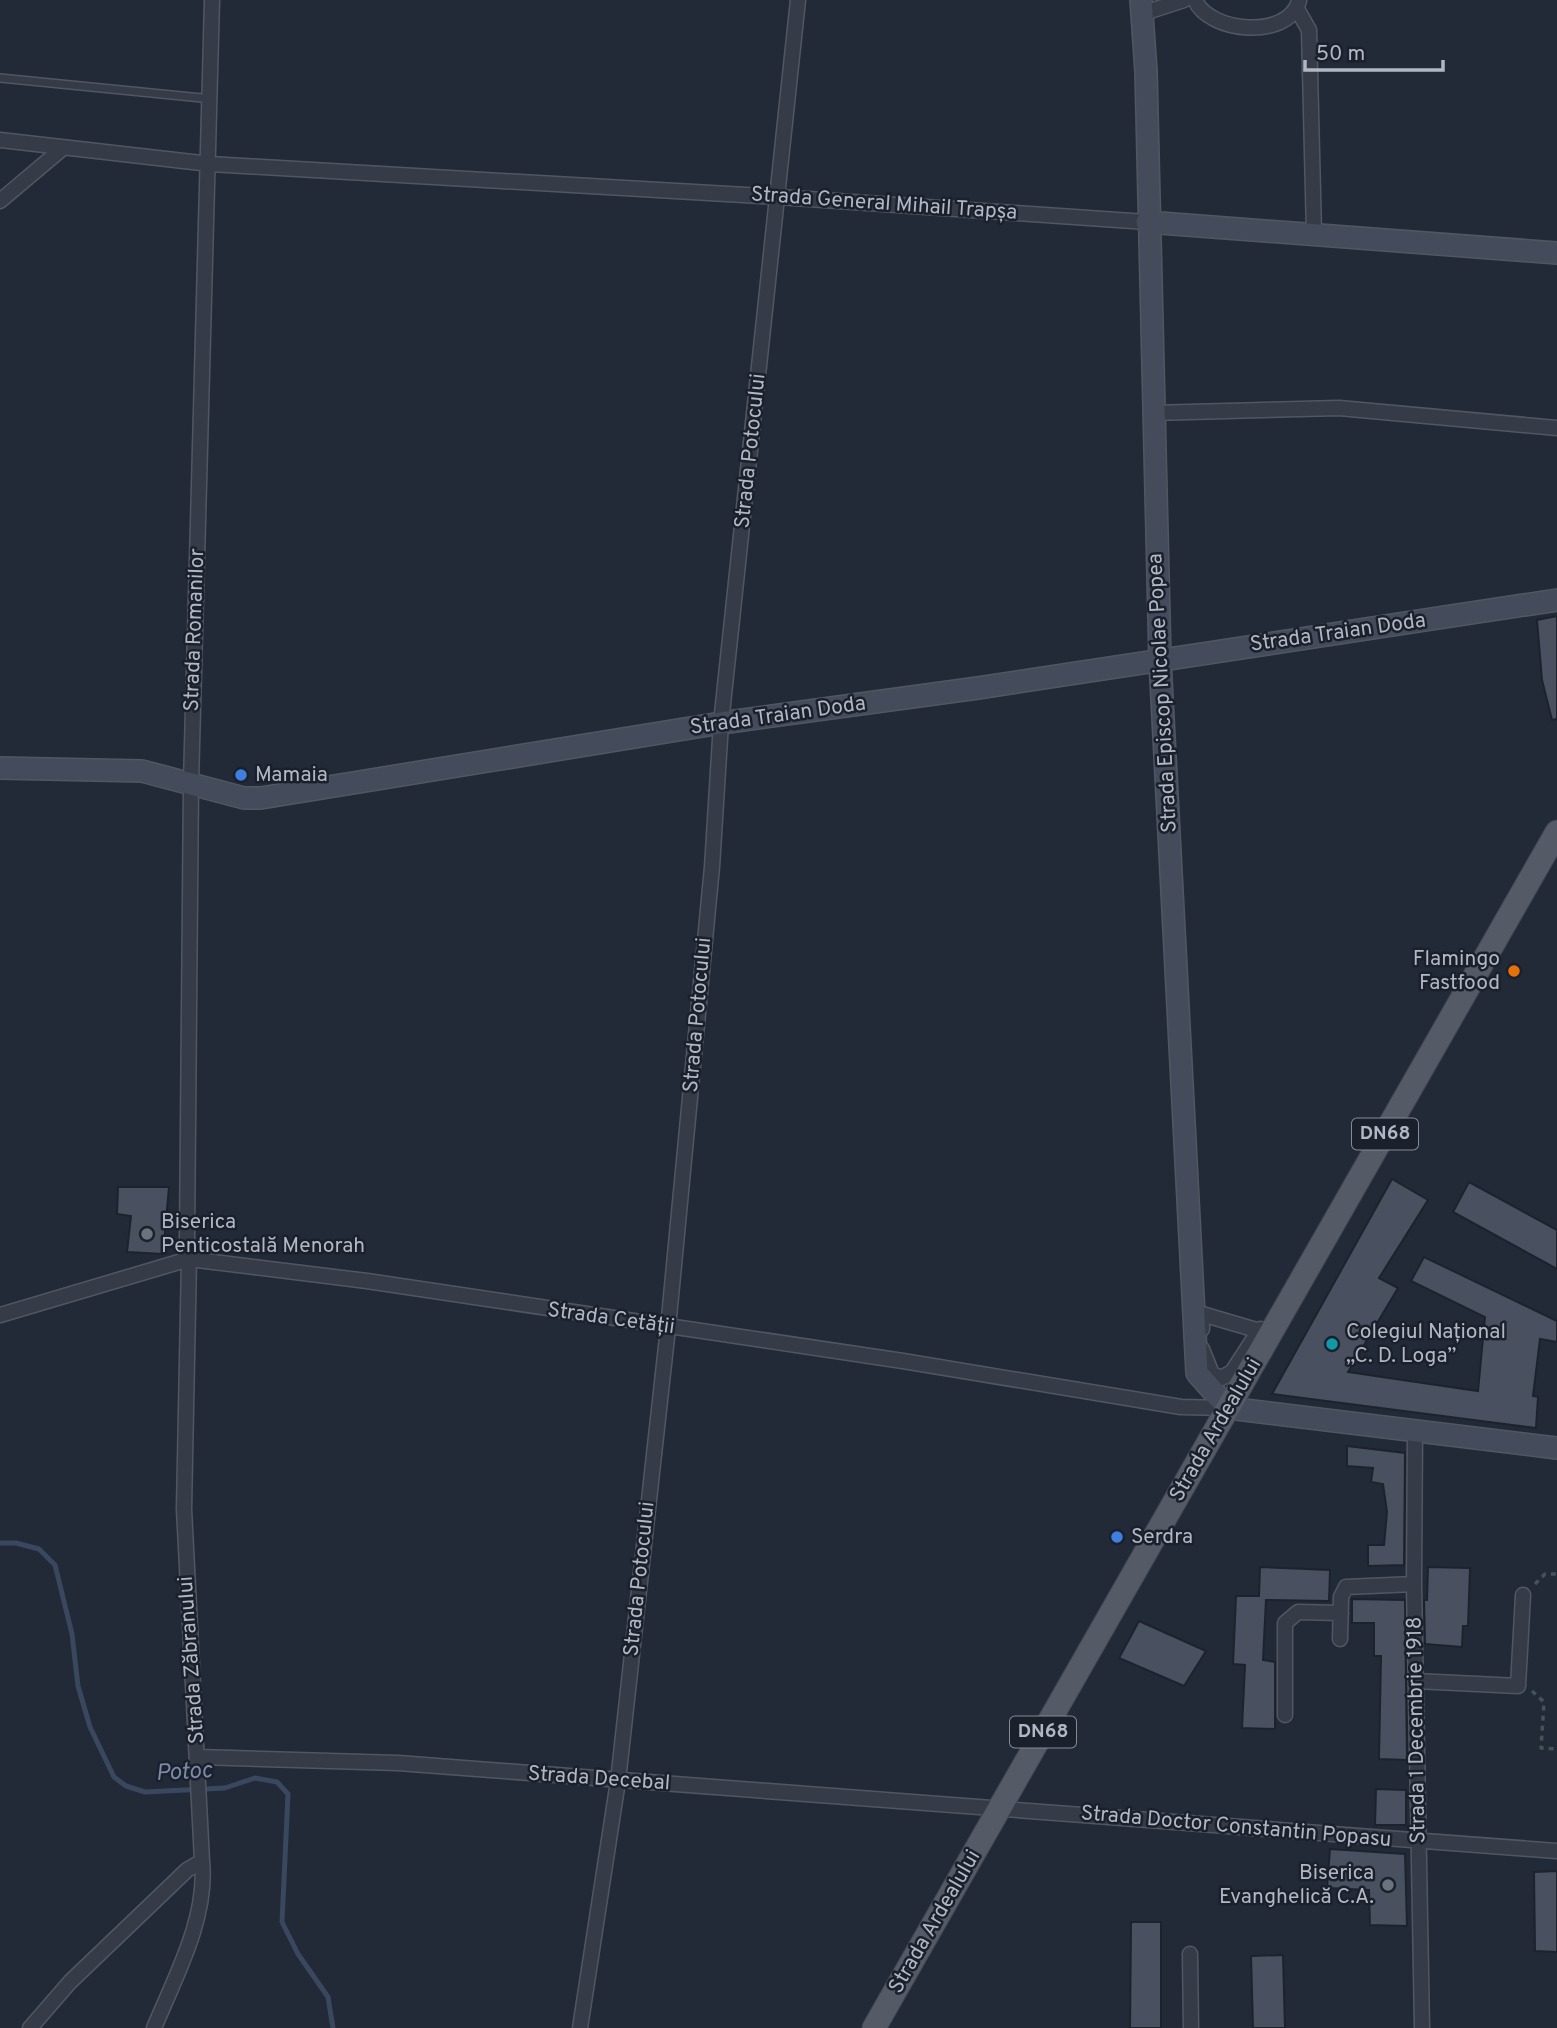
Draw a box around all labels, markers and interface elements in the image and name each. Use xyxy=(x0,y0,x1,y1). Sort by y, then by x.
scale bar xyxy=(1305,28,1443,72)
text: 50 m xyxy=(1316,41,1365,68)
street label: Strada General Mihail Trapșa xyxy=(750,181,1018,227)
street label: Strada Potocului xyxy=(729,372,773,530)
street label: Strada Romanilor xyxy=(179,548,211,712)
street label: Strada Episcop Nicolae Popea xyxy=(1142,553,1184,833)
street label: Strada Traian Doda xyxy=(1248,607,1428,659)
street label: Strada Traian Doda xyxy=(688,690,868,742)
place label: Mamaia xyxy=(255,762,328,789)
marker: Mamaia xyxy=(233,767,249,783)
street label: Strada Potocului xyxy=(678,936,718,1094)
place label: Flamingo Fastfood xyxy=(1413,946,1500,997)
marker: Flamingo Fastfood xyxy=(1506,963,1522,979)
road number: DN68 xyxy=(1352,1118,1418,1150)
place label: Biserica Penticostală Menorah xyxy=(161,1209,365,1260)
marker: Biserica Penticostală Menorah xyxy=(139,1226,155,1242)
street label: Strada Cetății xyxy=(546,1297,676,1341)
place label: Colegiul Național „C. D. Loga” xyxy=(1346,1319,1506,1370)
marker: Colegiul Național „C. D. Loga” xyxy=(1324,1336,1340,1352)
street label: Strada Ardealului xyxy=(1164,1353,1268,1507)
street label: Strada Potocului xyxy=(618,1500,662,1658)
place label: Serdra xyxy=(1131,1524,1193,1551)
marker: Serdra xyxy=(1109,1529,1125,1545)
street label: Strada Zăbranului xyxy=(173,1575,211,1745)
street label: Strada 1 Decembrie 1918 xyxy=(1402,1616,1432,1844)
road number: DN68 xyxy=(1010,1716,1076,1748)
water label: Potoc xyxy=(155,1757,214,1789)
street label: Strada Decebal xyxy=(527,1761,671,1797)
street label: Strada Doctor Constantin Popasu xyxy=(1080,1800,1392,1854)
street label: Strada Ardealului xyxy=(883,1845,987,1999)
place label: Biserica Evanghelică C.A. xyxy=(1219,1860,1374,1911)
marker: Biserica Evanghelică C.A. xyxy=(1380,1877,1396,1893)

